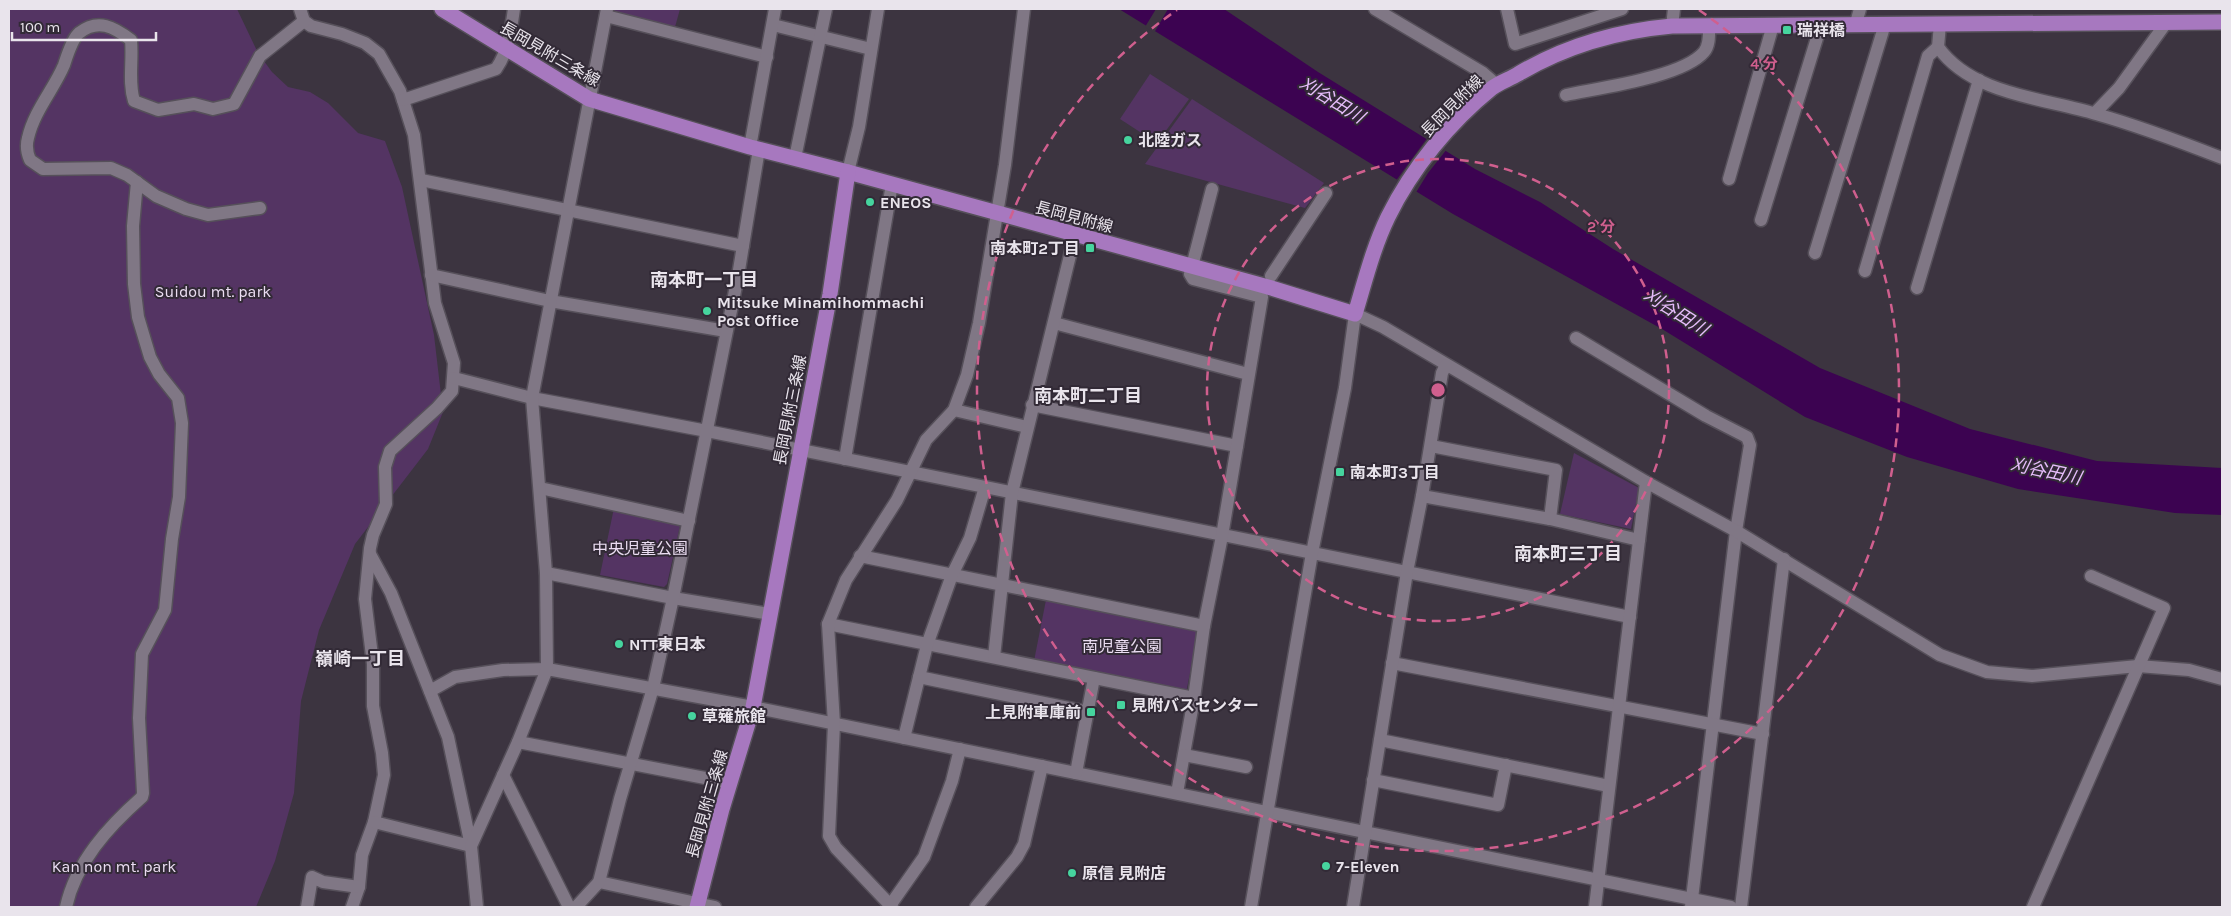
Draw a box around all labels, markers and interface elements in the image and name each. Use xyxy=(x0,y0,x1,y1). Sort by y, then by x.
scale bar xyxy=(12,10,156,42)
text: 100 m xyxy=(20,18,60,36)
street label: 長岡見附三条線 xyxy=(497,18,603,90)
place label: 瑞祥橋 xyxy=(1797,21,1845,40)
marker: 瑞祥橋 xyxy=(1781,24,1793,36)
text: 4 分 xyxy=(1750,55,1778,73)
street label: 長岡見附線 xyxy=(1417,71,1487,141)
water label: 刈谷田川 xyxy=(1295,72,1370,129)
place label: 北陸ガス xyxy=(1138,131,1202,150)
marker: 北陸ガス xyxy=(1122,134,1134,146)
place label: ENEOS xyxy=(880,193,931,212)
marker: ENEOS xyxy=(864,196,876,208)
street label: 長岡見附線 xyxy=(1033,197,1115,237)
text: 2 分 xyxy=(1587,218,1615,236)
place label: 南本町2丁目 xyxy=(990,239,1080,258)
marker: 南本町2丁目 xyxy=(1084,242,1096,254)
district label: 南本町一丁目 xyxy=(650,269,758,291)
park label: Suidou mt. park xyxy=(155,282,271,301)
water label: 刈谷田川 xyxy=(1640,284,1714,341)
place label: Mitsuke Minamihommachi Post Office xyxy=(717,293,924,330)
marker: Mitsuke Minamihommachi Post Office xyxy=(701,305,713,317)
street label: 長岡見附三条線 xyxy=(770,353,810,467)
centre of rings xyxy=(1429,381,1447,399)
district label: 南本町二丁目 xyxy=(1034,385,1142,407)
water label: 刈谷田川 xyxy=(2008,453,2085,490)
place label: 南本町3丁目 xyxy=(1350,463,1440,482)
marker: 南本町3丁目 xyxy=(1334,466,1346,478)
park label: 中央児童公園 xyxy=(592,539,688,558)
district label: 南本町三丁目 xyxy=(1514,543,1622,565)
place label: NTT東日本 xyxy=(629,635,705,654)
park label: 南児童公園 xyxy=(1082,637,1162,656)
marker: NTT東日本 xyxy=(613,638,625,650)
district label: 嶺崎一丁目 xyxy=(315,648,405,670)
place label: 見附バスセンター xyxy=(1131,696,1259,715)
marker: 見附バスセンター xyxy=(1115,699,1127,711)
place label: 上見附車庫前 xyxy=(985,703,1081,722)
marker: 上見附車庫前 xyxy=(1085,706,1097,718)
place label: 草薙旅館 xyxy=(702,707,766,726)
marker: 草薙旅館 xyxy=(686,710,698,722)
street label: 長岡見附三条線 xyxy=(682,748,732,860)
park label: Kan non mt. park xyxy=(52,857,176,876)
place label: 7-Eleven xyxy=(1336,857,1399,876)
marker: 7-Eleven xyxy=(1320,860,1332,872)
place label: 原信 見附店 xyxy=(1082,864,1166,883)
marker: 原信 見附店 xyxy=(1066,867,1078,879)

